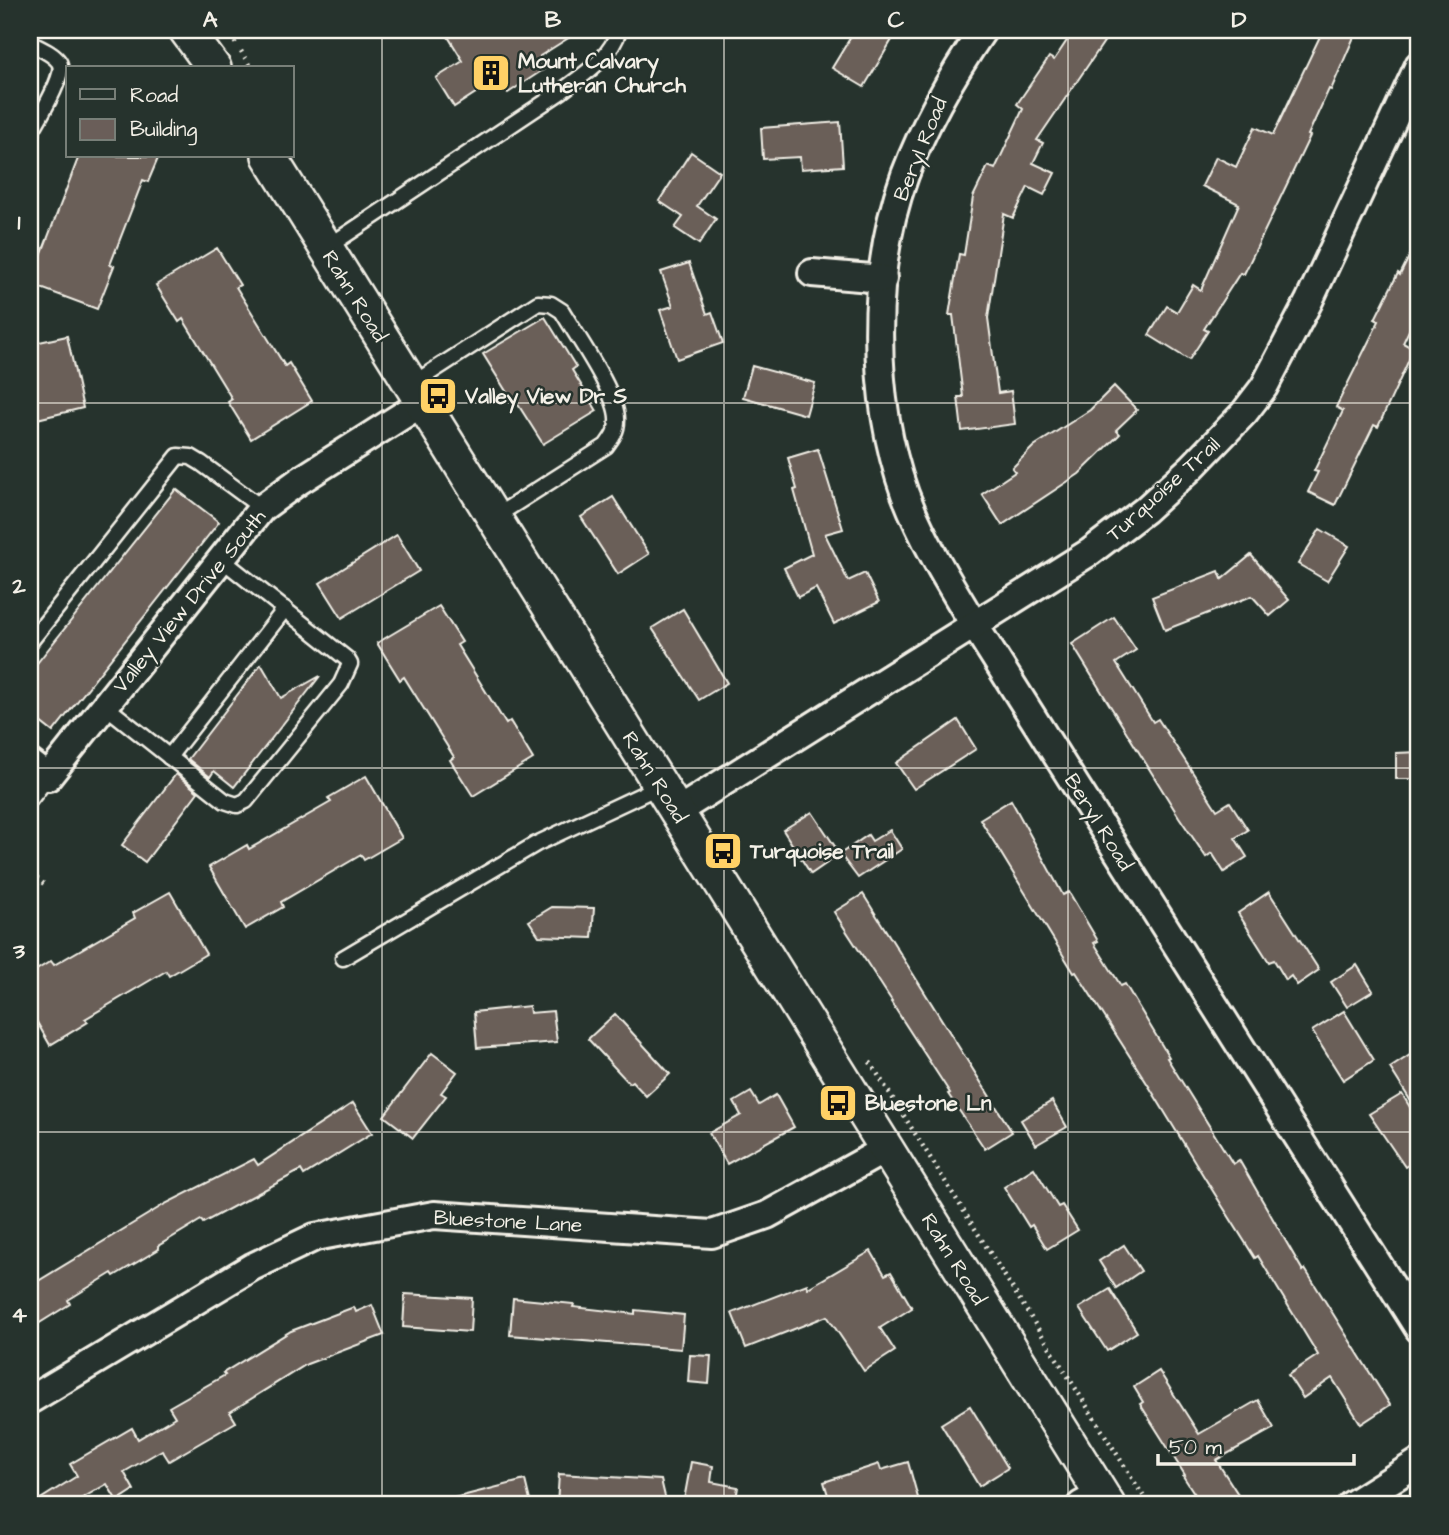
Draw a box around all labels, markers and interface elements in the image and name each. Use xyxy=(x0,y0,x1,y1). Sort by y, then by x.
text: A xyxy=(203,4,218,36)
text: B xyxy=(545,4,562,36)
text: C xyxy=(888,4,905,36)
text: D xyxy=(1232,4,1247,36)
place label: Mount Calvary Lutheran Church xyxy=(518,47,686,100)
building icon: Mount Calvary Lutheran Church xyxy=(470,52,512,94)
legend xyxy=(66,66,294,158)
text: Road xyxy=(130,81,178,110)
street label: Beryl Road xyxy=(887,93,956,206)
text: Building xyxy=(130,115,198,146)
text: 1 xyxy=(18,206,21,238)
street label: Rahn Road xyxy=(315,245,394,348)
bus stop icon: Valley View Dr S xyxy=(417,375,459,417)
place label: Valley View Dr S xyxy=(464,382,627,414)
street label: Turquoise Trail xyxy=(1100,430,1227,548)
street label: Valley View Drive South xyxy=(106,503,275,701)
text: 2 xyxy=(11,570,26,602)
street label: Rahn Road xyxy=(615,726,694,829)
street label: Beryl Road xyxy=(1056,768,1140,878)
bus stop icon: Turquoise Trail xyxy=(702,830,744,872)
place label: Turquoise Trail xyxy=(749,837,895,867)
text: 3 xyxy=(12,935,25,967)
bus stop icon: Bluestone Ln xyxy=(817,1082,859,1124)
place label: Bluestone Ln xyxy=(865,1089,992,1118)
street label: Bluestone Lane xyxy=(433,1203,583,1240)
street label: Rahn Road xyxy=(914,1208,993,1311)
text: 4 xyxy=(11,1299,27,1331)
scale bar xyxy=(1158,1423,1354,1467)
text: 50 m xyxy=(1169,1433,1223,1462)

